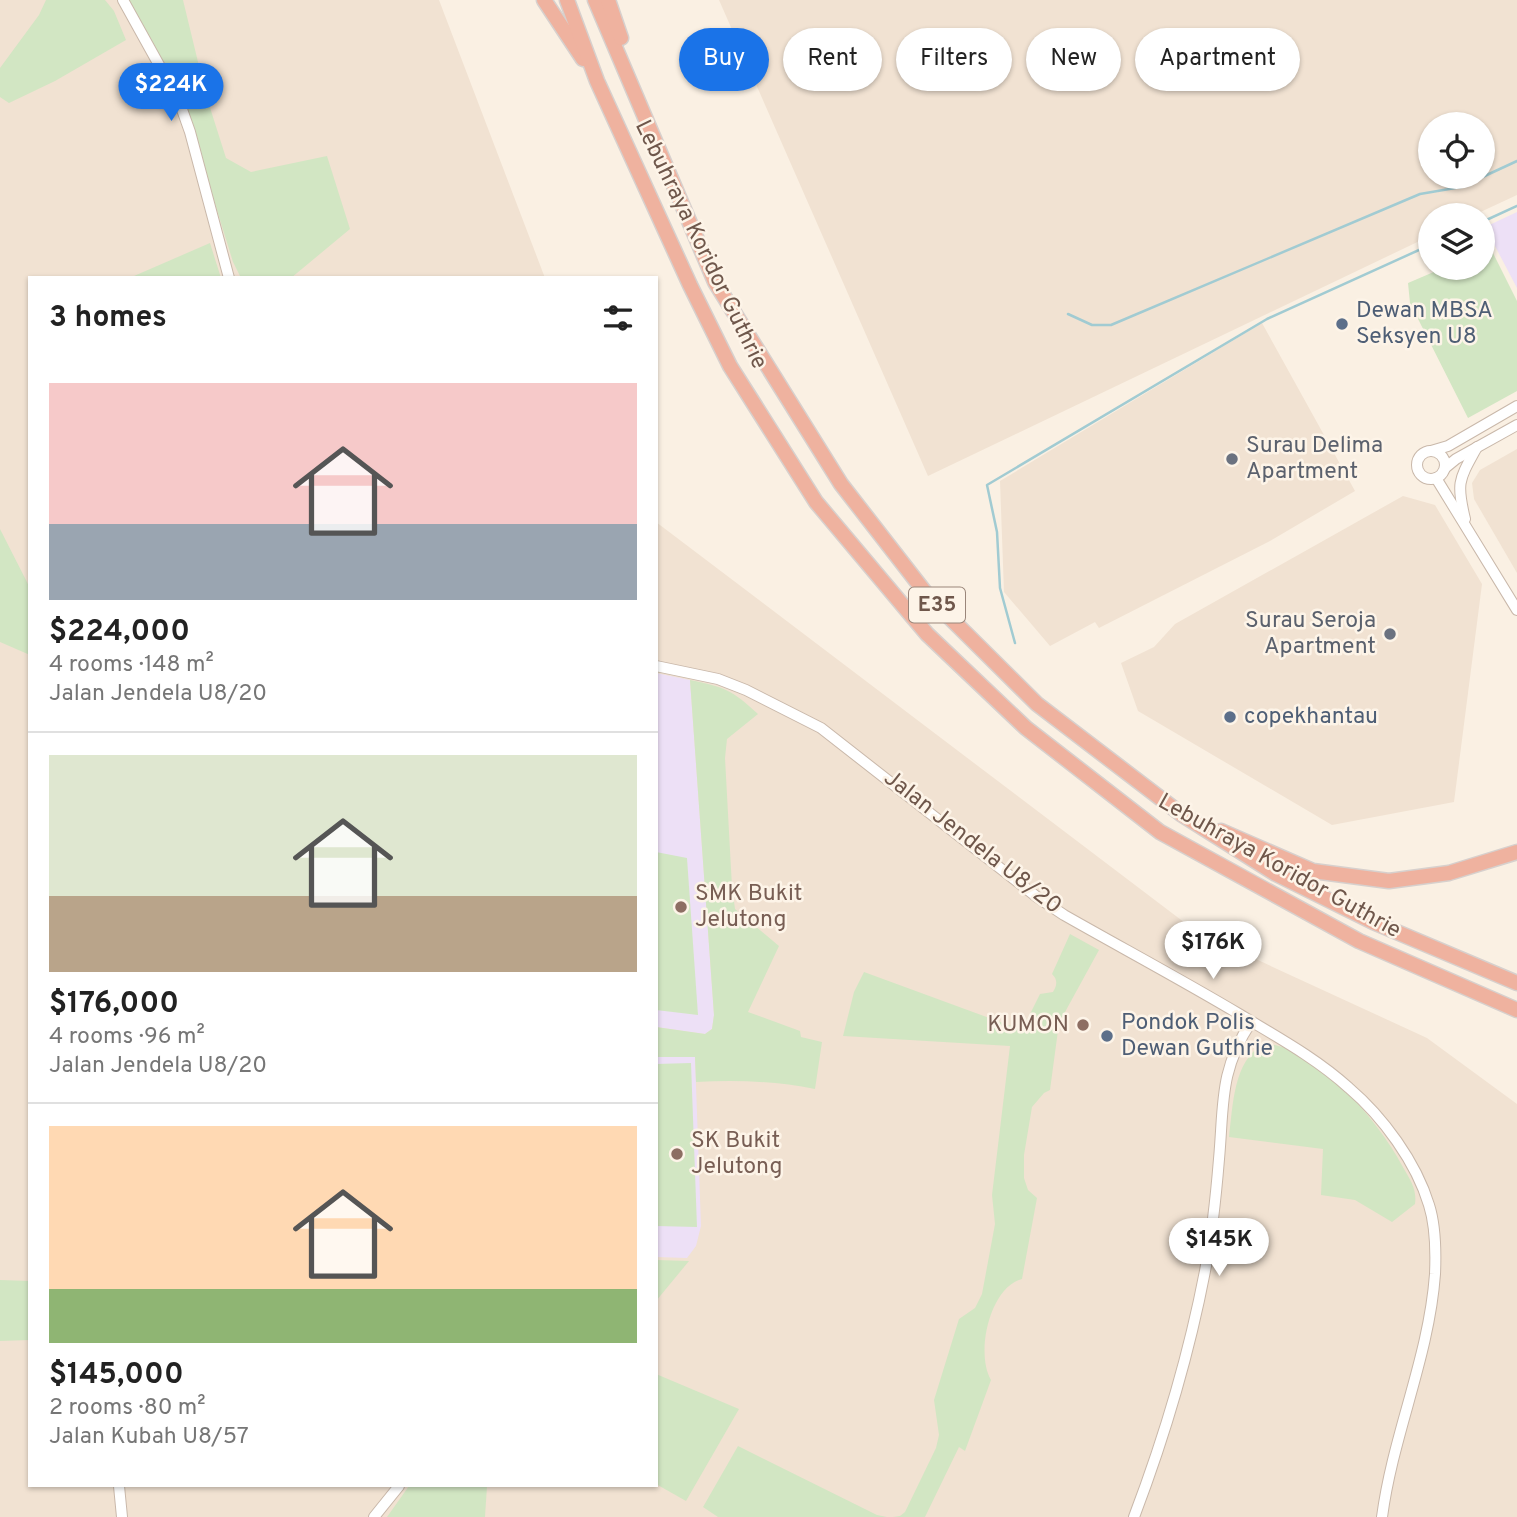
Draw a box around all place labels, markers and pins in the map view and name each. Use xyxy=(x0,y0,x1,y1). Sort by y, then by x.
pin: $224K xyxy=(122,64,220,123)
place label: Dewan MBSA Seksyen U8 xyxy=(1356,297,1493,352)
marker: Dewan MBSA Seksyen U8 xyxy=(1334,316,1350,332)
place label: Surau Delima Apartment xyxy=(1246,432,1383,487)
marker: Surau Delima Apartment xyxy=(1224,451,1240,467)
place label: Surau Seroja Apartment xyxy=(1245,607,1376,662)
marker: Surau Seroja Apartment xyxy=(1382,626,1398,642)
place label: copekhantau xyxy=(1244,703,1378,732)
marker: copekhantau xyxy=(1222,709,1238,725)
place label: SMK Bukit Jelutong xyxy=(695,880,803,935)
marker: SMK Bukit Jelutong xyxy=(673,899,689,915)
pin: $176K xyxy=(1164,922,1262,981)
place label: Pondok Polis Dewan Guthrie xyxy=(1121,1009,1273,1064)
place label: KUMON xyxy=(987,1011,1069,1040)
marker: KUMON xyxy=(1075,1017,1091,1033)
marker: Pondok Polis Dewan Guthrie xyxy=(1099,1028,1115,1044)
place label: SK Bukit Jelutong xyxy=(691,1127,782,1182)
marker: SK Bukit Jelutong xyxy=(669,1146,685,1162)
pin: $145K xyxy=(1170,1218,1268,1278)

